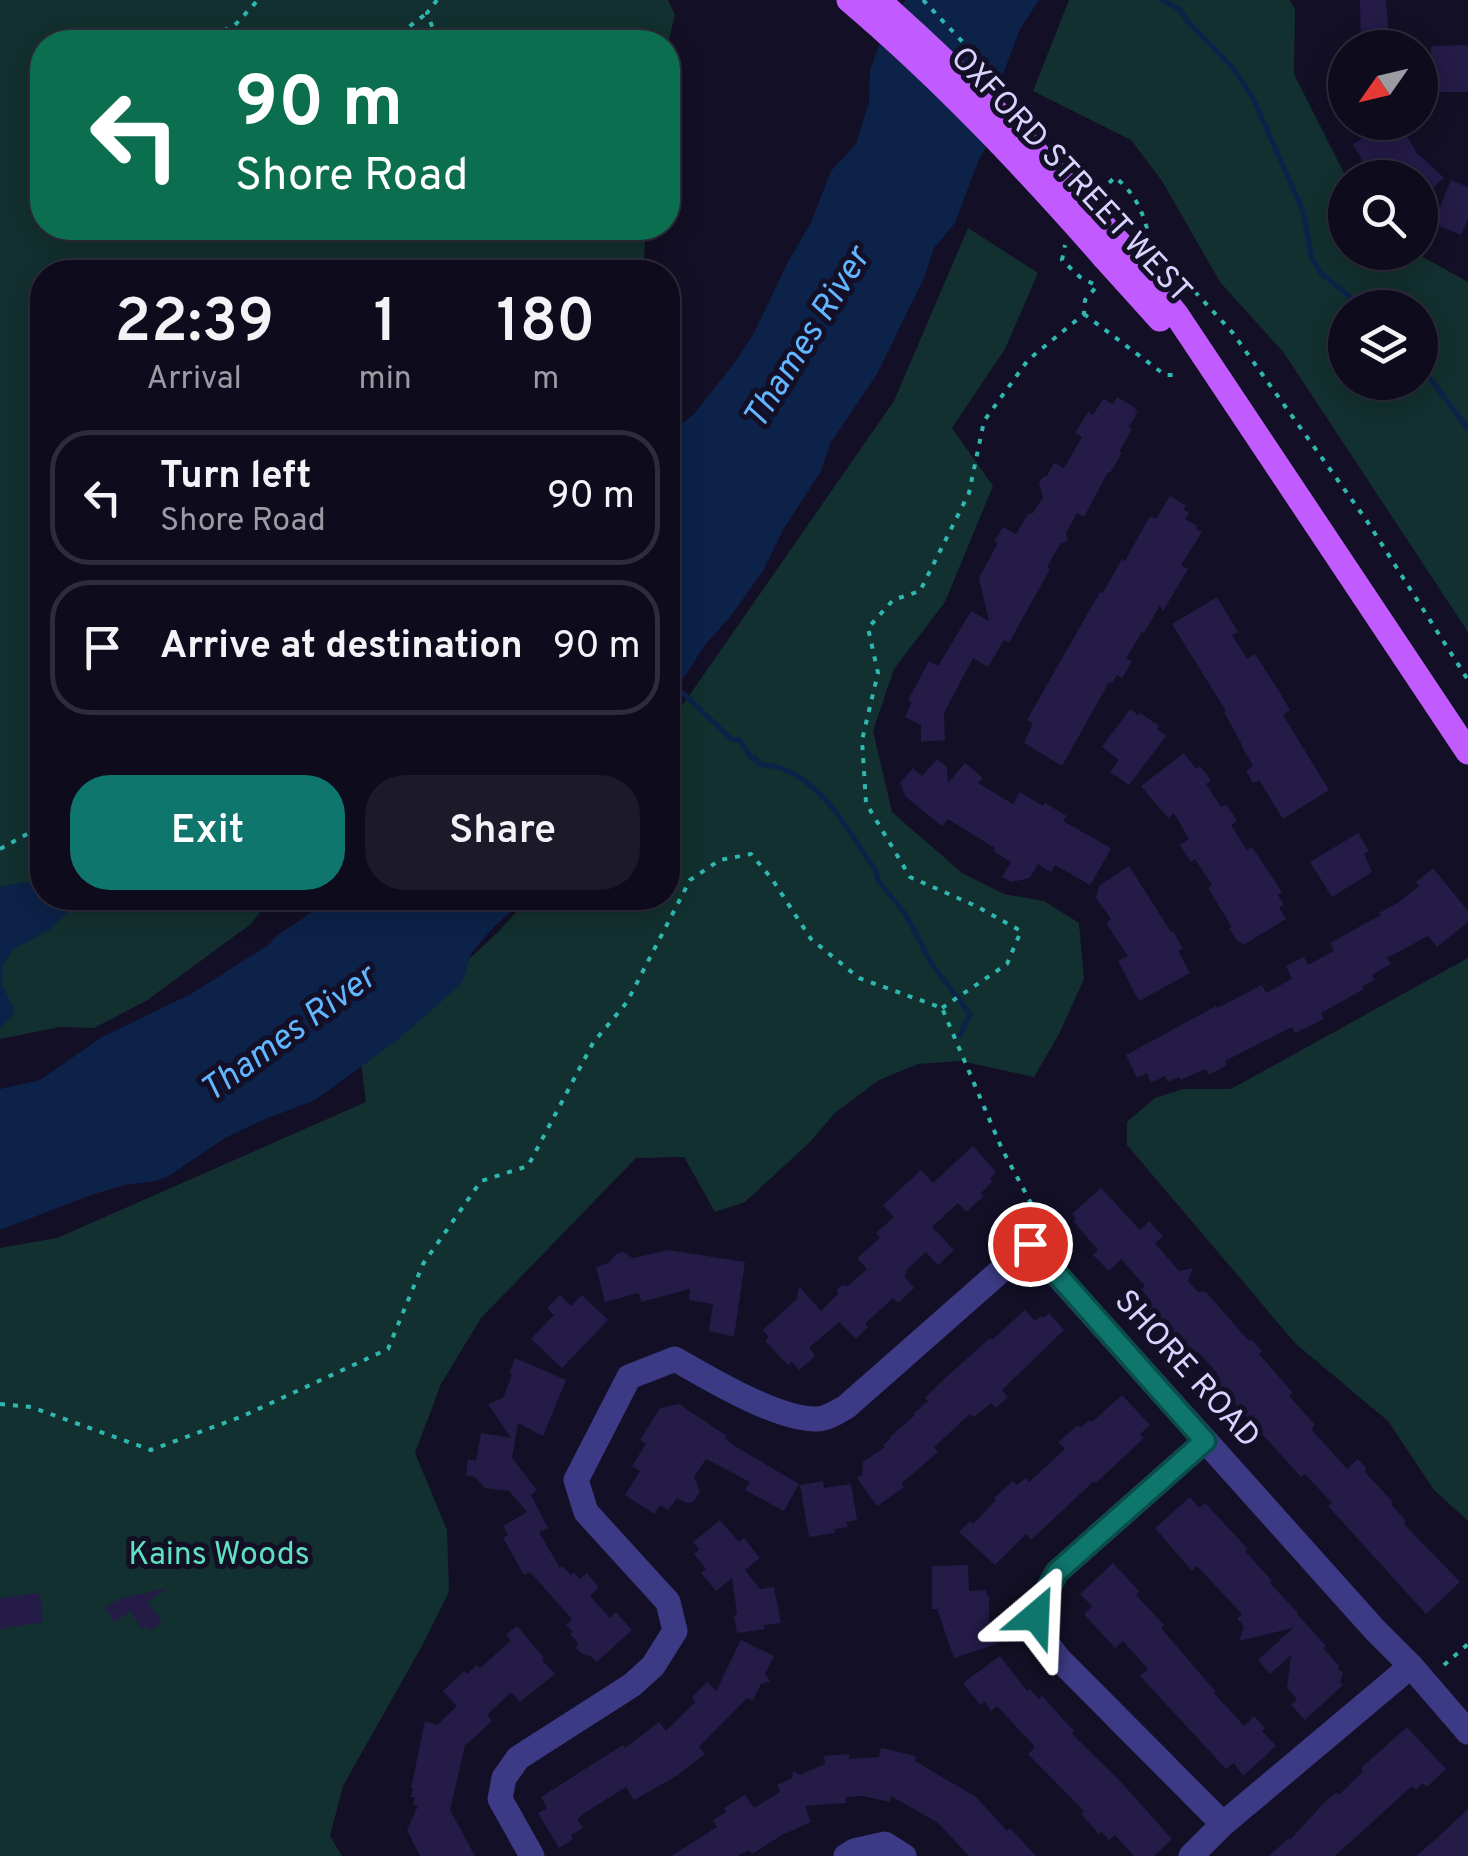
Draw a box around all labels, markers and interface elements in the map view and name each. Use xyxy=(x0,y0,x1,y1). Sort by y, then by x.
north arrow xyxy=(1328,30,1438,140)
map controls xyxy=(1328,30,1438,400)
street label: OXFORD STREET WEST xyxy=(941,39,1199,313)
text: 90 m xyxy=(235,62,403,151)
icon: left xyxy=(70,70,200,200)
text: Shore Road xyxy=(235,149,468,206)
button: search xyxy=(1328,160,1438,270)
water label: Thames River xyxy=(735,238,883,438)
text: 22:39 xyxy=(114,287,274,363)
text: 1 xyxy=(374,287,397,363)
text: 180 xyxy=(496,287,596,363)
button: layers xyxy=(1328,290,1438,400)
text: Arrival xyxy=(147,360,242,400)
text: min xyxy=(359,360,412,400)
text: m xyxy=(532,360,559,400)
text: Turn left xyxy=(160,453,312,502)
icon: left xyxy=(75,470,130,525)
text: 90 m xyxy=(547,473,635,522)
text: Shore Road xyxy=(160,502,326,542)
icon: arrive xyxy=(75,620,130,675)
text: Arrive at destination xyxy=(160,623,523,672)
text: 90 m xyxy=(553,623,641,672)
button: Exit xyxy=(70,775,345,890)
button: Share xyxy=(365,775,640,890)
water label: Thames River xyxy=(193,955,388,1113)
pin xyxy=(988,1202,1073,1287)
icon: arrive xyxy=(1003,1217,1058,1272)
street label: SHORE ROAD xyxy=(1105,1283,1267,1457)
park label: Kains Woods xyxy=(128,1536,310,1576)
position arrow xyxy=(984,1564,1088,1668)

